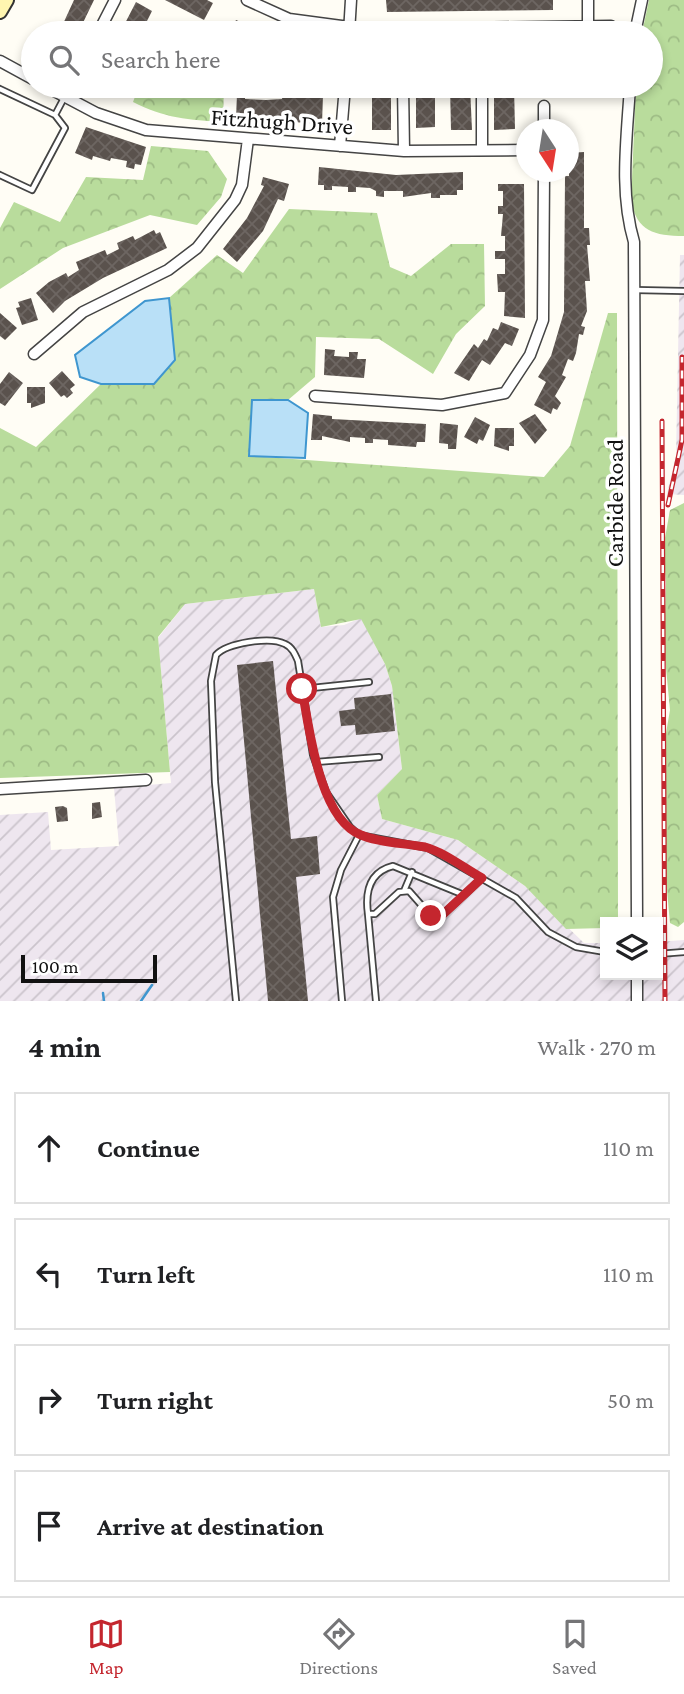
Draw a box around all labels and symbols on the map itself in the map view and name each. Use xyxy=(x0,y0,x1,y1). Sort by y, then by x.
street label: Fitzhugh Drive xyxy=(210,103,354,139)
north arrow xyxy=(516,119,579,182)
street label: Carbide Road xyxy=(601,438,628,567)
route start xyxy=(286,673,317,704)
route end xyxy=(415,900,446,931)
scale bar xyxy=(21,952,158,984)

